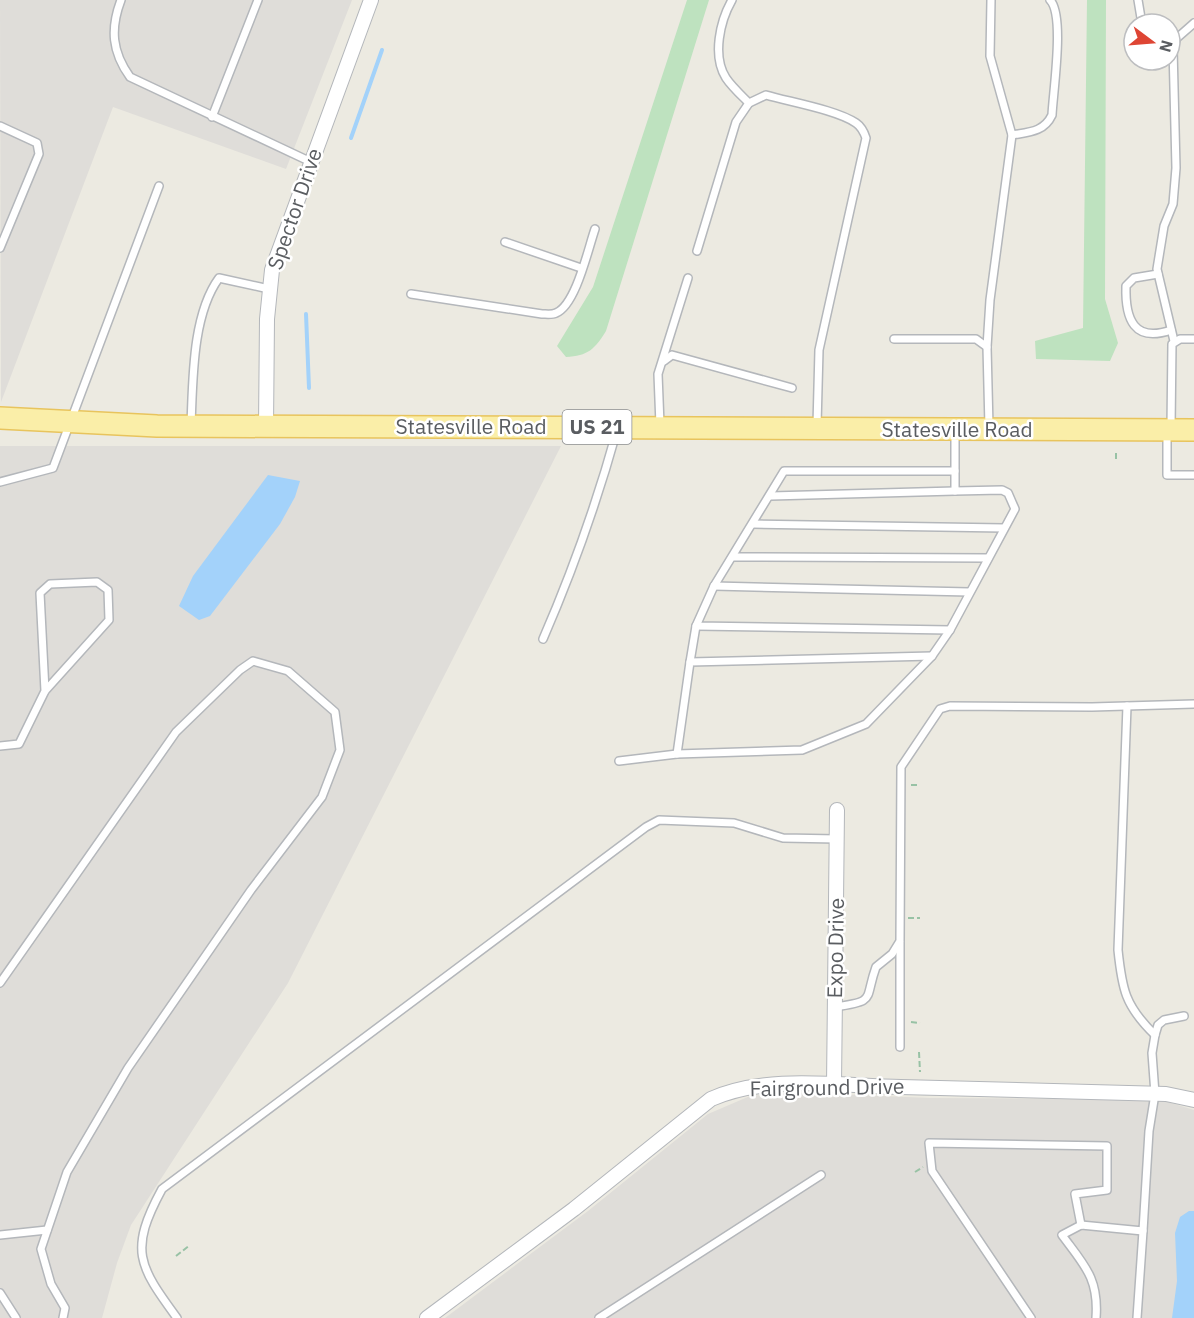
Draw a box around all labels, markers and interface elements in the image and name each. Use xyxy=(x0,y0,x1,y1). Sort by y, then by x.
north arrow xyxy=(1122,12,1182,72)
text: N xyxy=(1155,38,1178,54)
street label: Spector Drive xyxy=(260,144,328,273)
road number: US 21 xyxy=(562,410,632,444)
street label: Statesville Road xyxy=(395,412,547,440)
street label: Statesville Road xyxy=(881,415,1033,443)
street label: Expo Drive xyxy=(820,897,850,998)
street label: Fairground Drive xyxy=(749,1072,905,1102)

